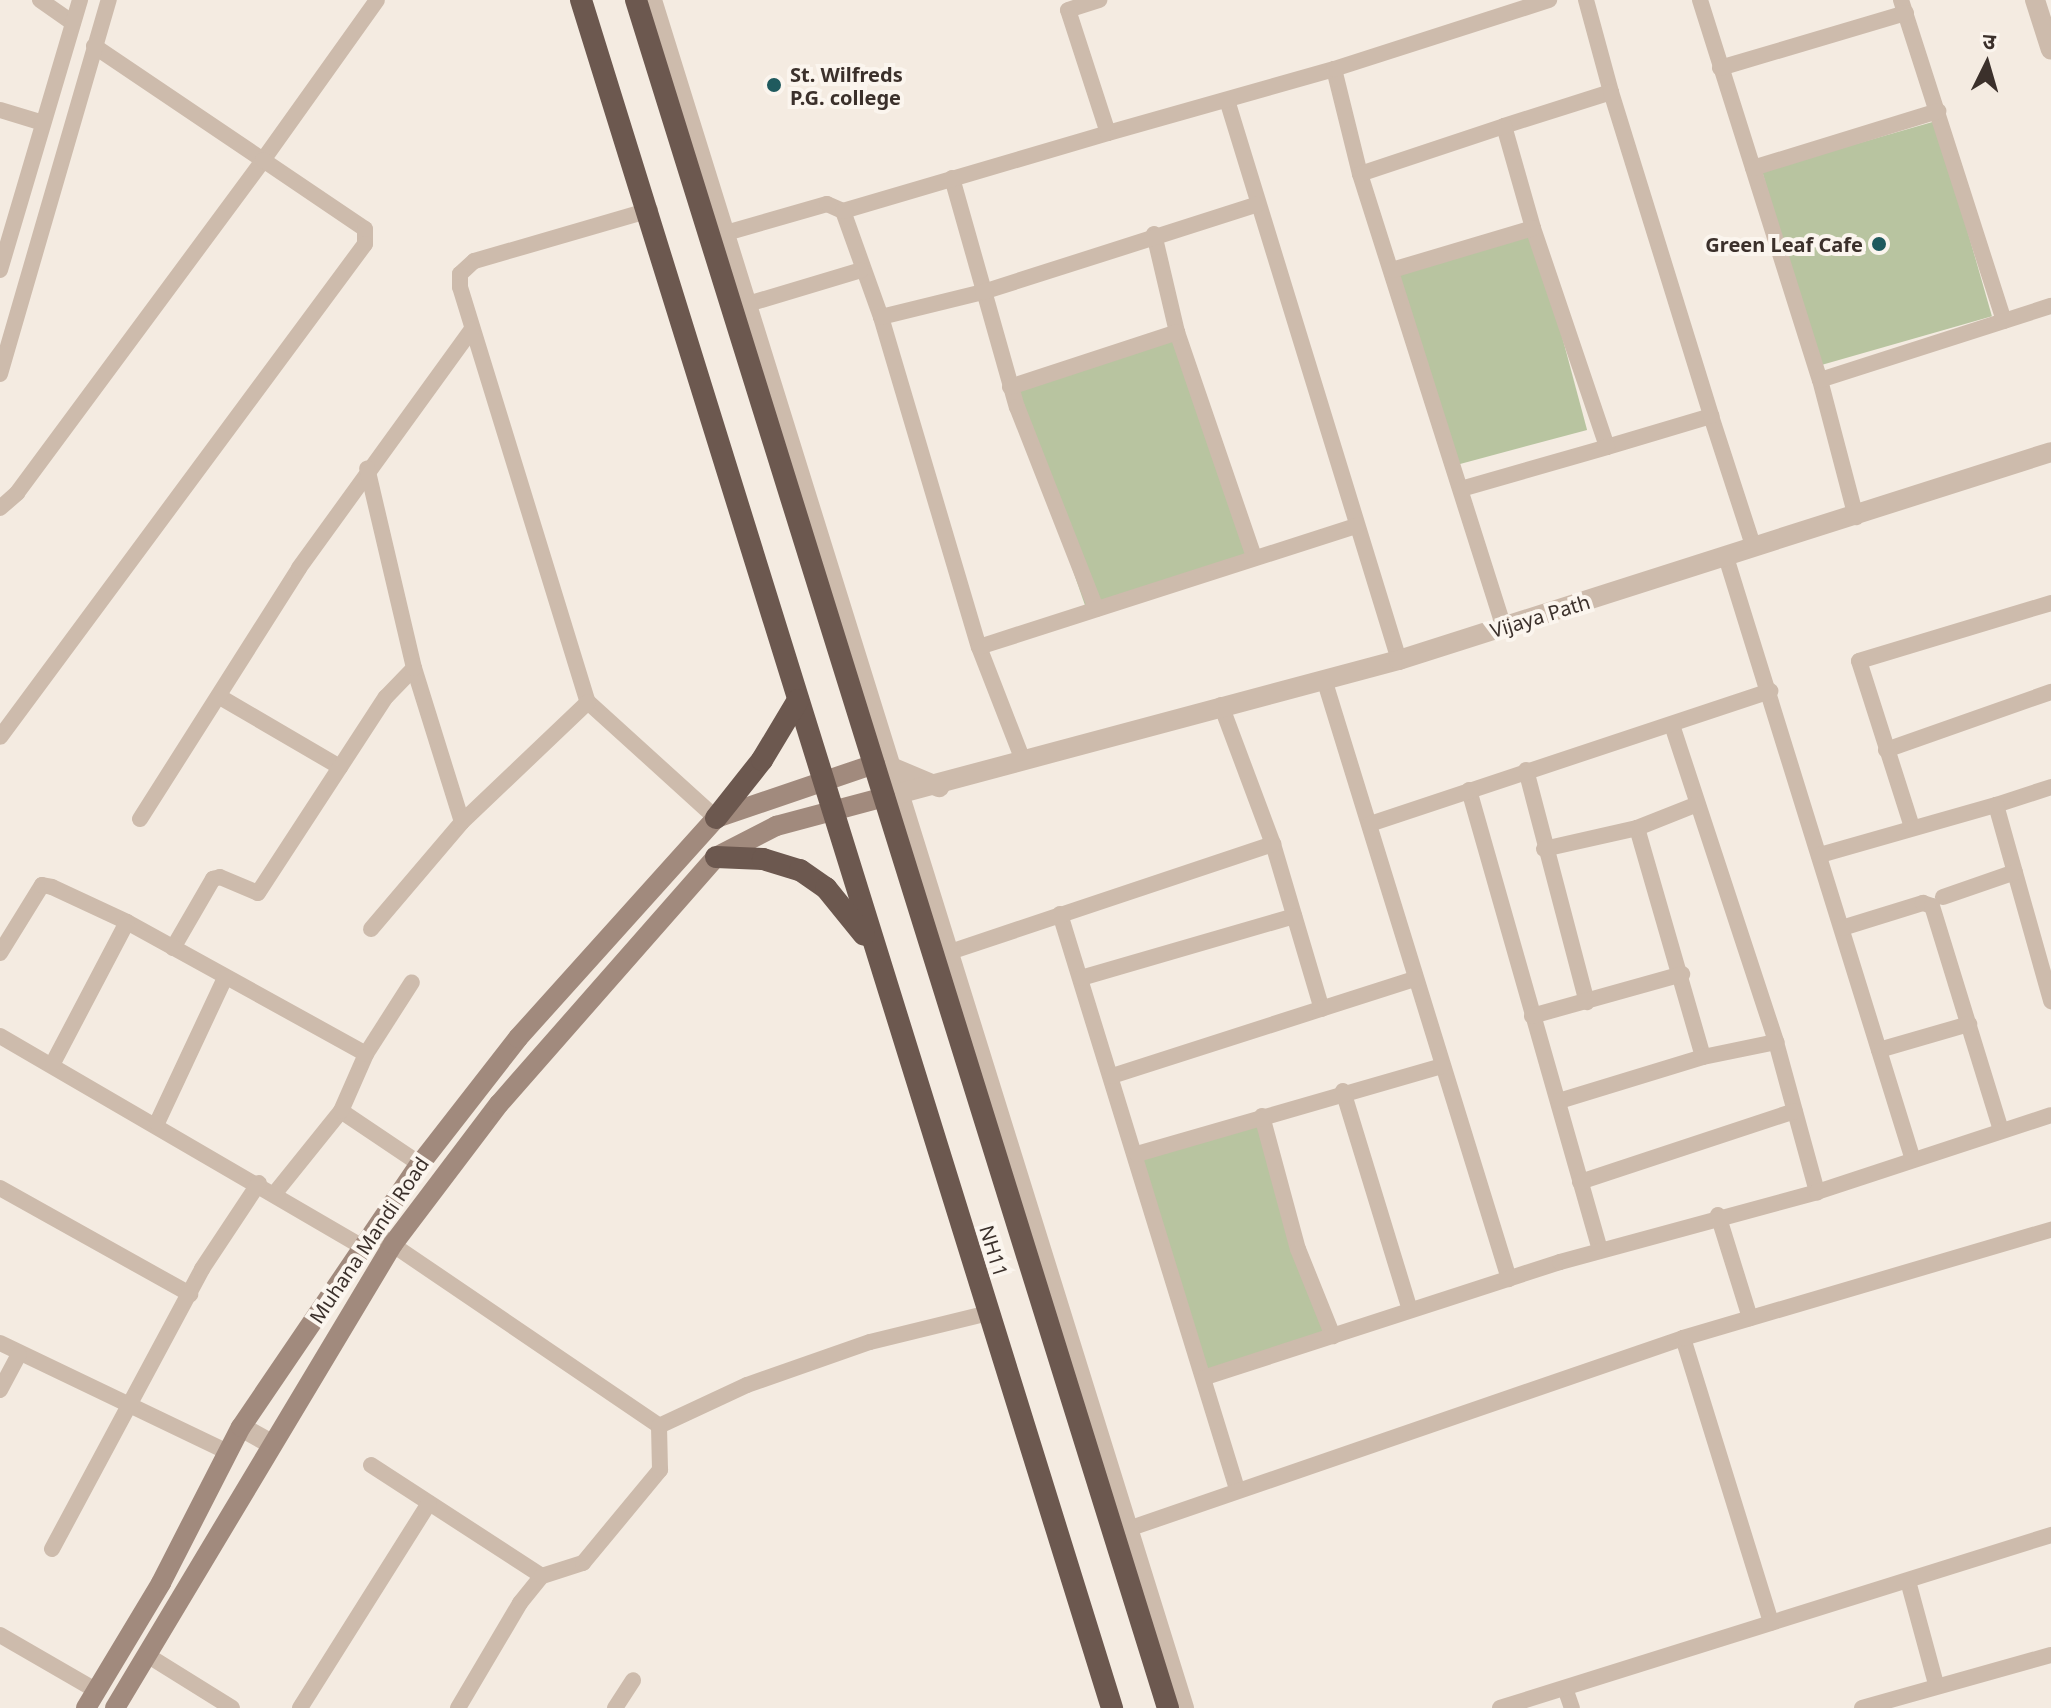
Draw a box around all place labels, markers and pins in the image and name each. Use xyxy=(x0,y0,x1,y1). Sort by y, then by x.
place label: St. Wilfreds P.G. college xyxy=(790,62,903,109)
marker: St. Wilfreds P.G. college xyxy=(765,76,783,94)
place label: Green Leaf Cafe xyxy=(1705,232,1863,256)
marker: Green Leaf Cafe xyxy=(1870,235,1888,253)

